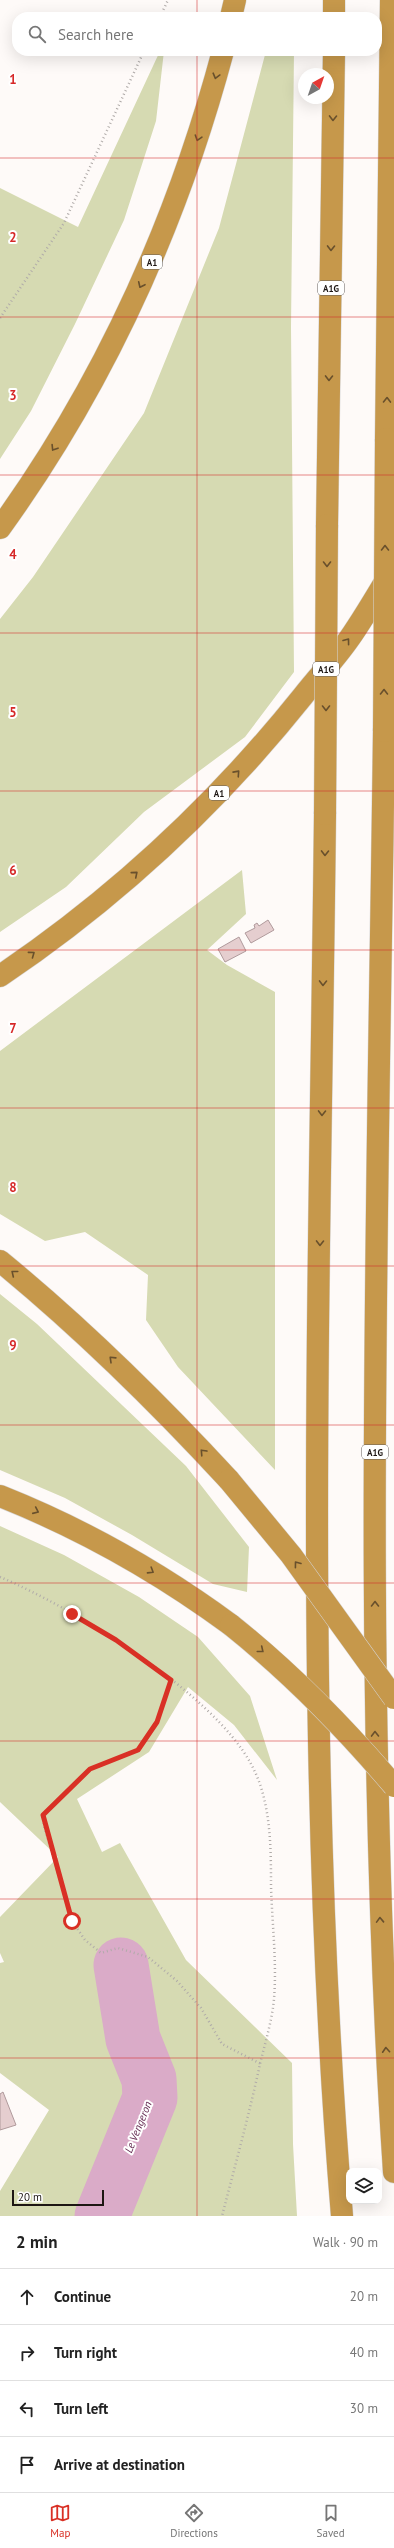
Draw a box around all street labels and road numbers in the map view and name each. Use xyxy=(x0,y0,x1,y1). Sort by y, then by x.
road number: A1 xyxy=(142,255,162,269)
road number: A1G xyxy=(318,281,344,295)
road number: A1G xyxy=(313,662,339,676)
road number: A1 xyxy=(209,786,229,800)
road number: A1G xyxy=(362,1445,388,1459)

